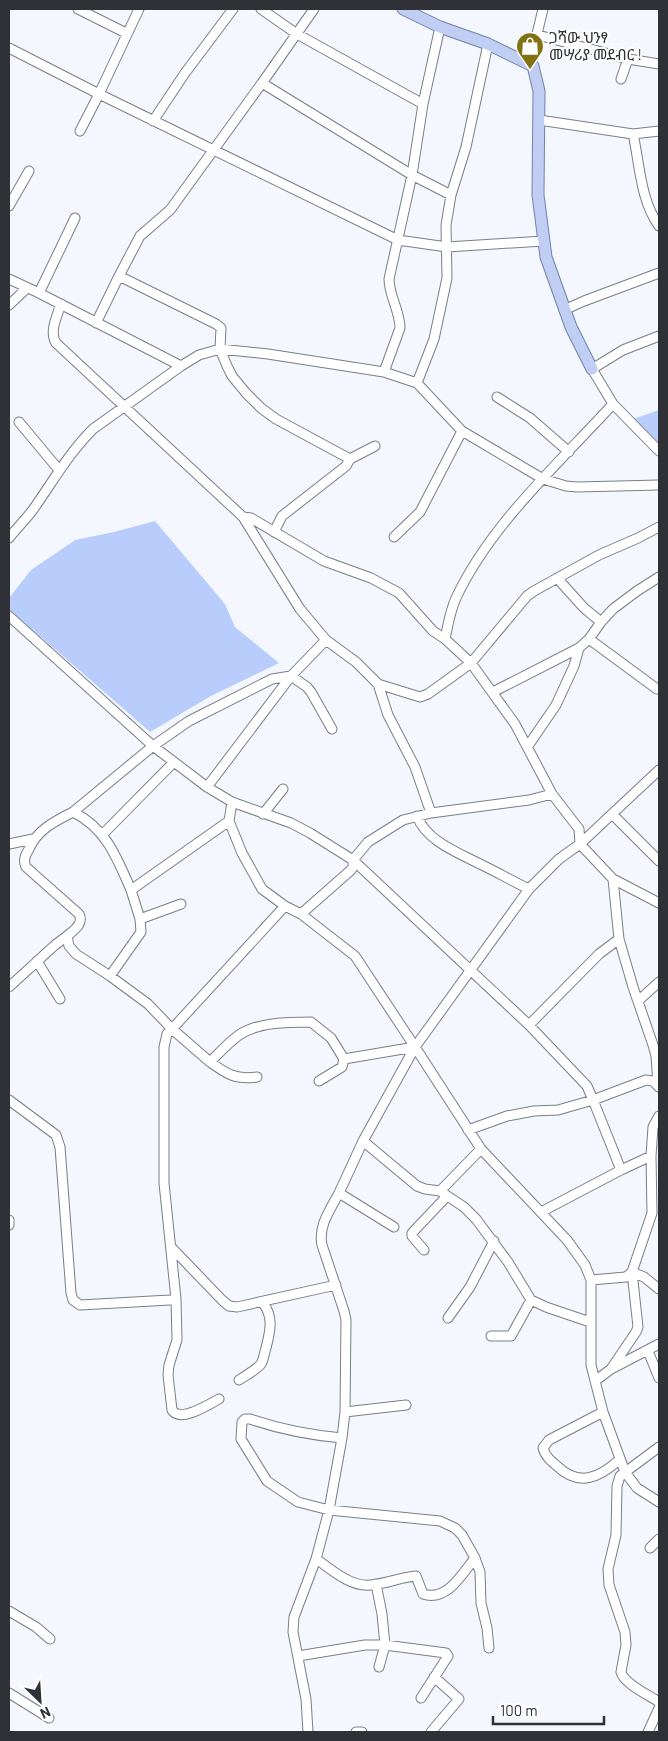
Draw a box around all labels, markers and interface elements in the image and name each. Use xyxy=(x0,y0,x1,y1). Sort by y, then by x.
place label: ጋሻው ህንፃ መሣሪያ መደብር ! xyxy=(549,28,642,63)
shop icon: ጋሻው ህንፃ መሣሪያ መደብር ! xyxy=(515,31,545,70)
north arrow xyxy=(15,1676,65,1726)
scale bar xyxy=(493,1694,604,1726)
text: 100 m xyxy=(500,1701,538,1719)
text: N xyxy=(38,1704,54,1723)

